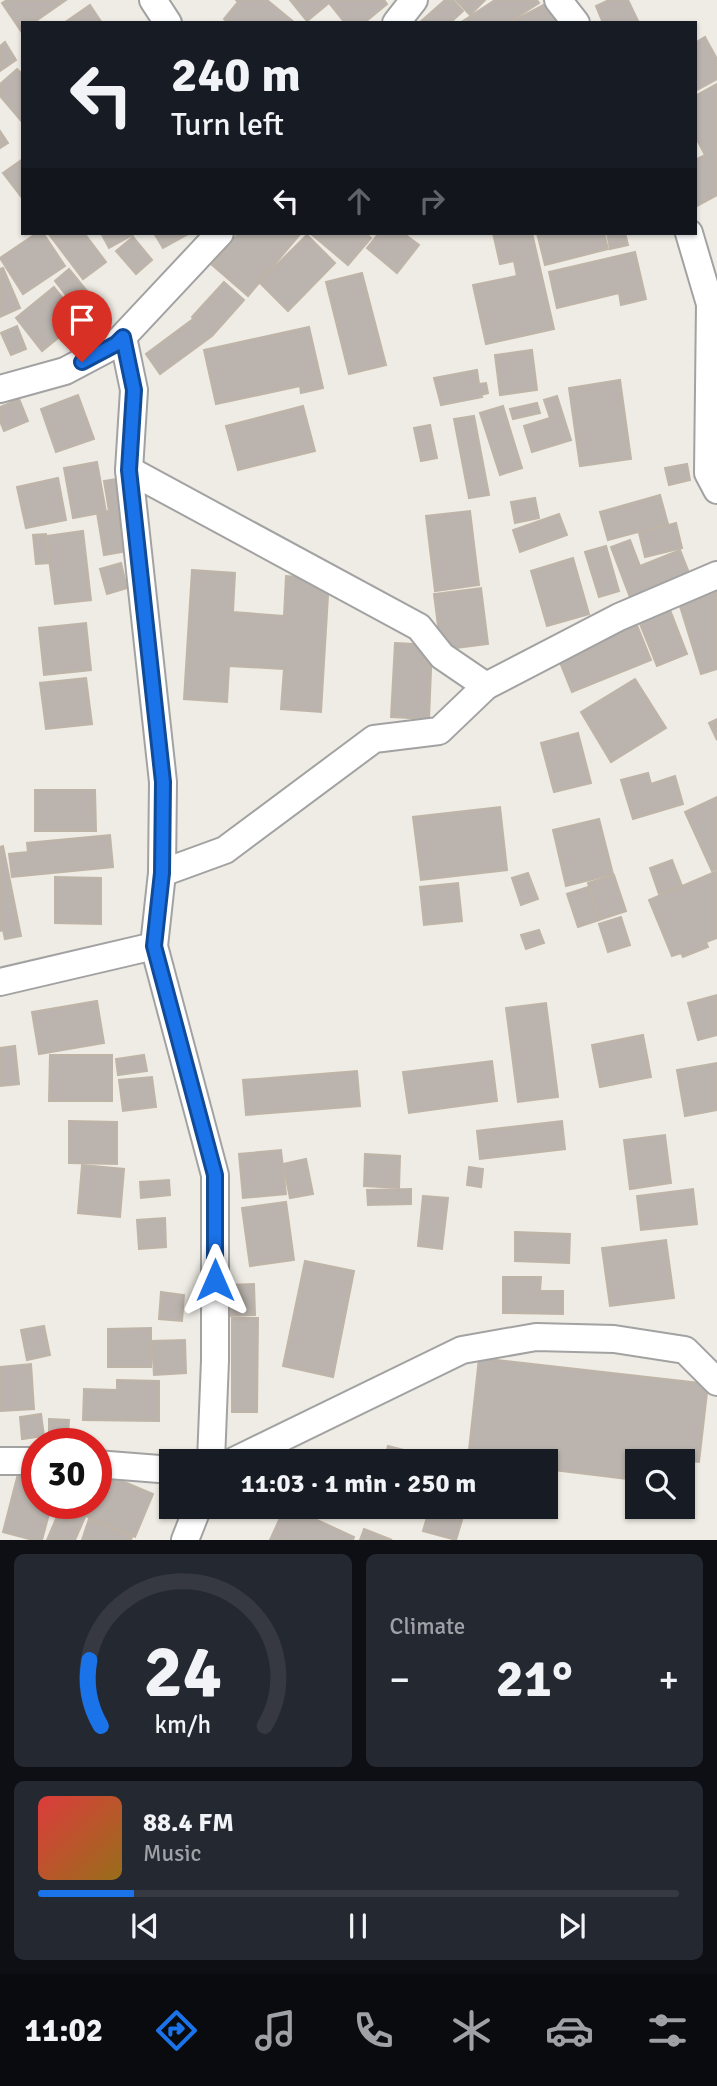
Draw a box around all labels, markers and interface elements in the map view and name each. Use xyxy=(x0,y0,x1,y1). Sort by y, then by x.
text: 240 m xyxy=(171,45,301,105)
icon: left xyxy=(56,49,147,140)
text: Turn left xyxy=(171,105,284,144)
icon: left xyxy=(267,182,305,220)
icon: ahead xyxy=(340,182,378,220)
icon: right xyxy=(413,182,451,220)
pin xyxy=(52,290,112,362)
icon: arrive xyxy=(63,301,101,339)
position arrow xyxy=(178,1243,252,1317)
speed limit sign: 30 xyxy=(21,1428,112,1519)
map controls xyxy=(625,1449,695,1519)
button: search xyxy=(625,1449,695,1519)
text: 11:03 · 1 min · 250 m xyxy=(241,1468,476,1500)
text: Climate xyxy=(390,1612,465,1641)
text: 24 xyxy=(143,1629,222,1718)
text: 21° xyxy=(496,1647,573,1711)
text: − xyxy=(390,1656,410,1703)
text: + xyxy=(658,1656,679,1703)
text: km/h xyxy=(154,1709,211,1740)
text: 88.4 FM xyxy=(143,1807,234,1839)
text: Music xyxy=(143,1839,201,1868)
icon: previous xyxy=(126,1907,164,1945)
icon: pause xyxy=(339,1907,377,1945)
icon: next xyxy=(553,1907,591,1945)
icon: directions xyxy=(152,2006,201,2055)
icon: music xyxy=(251,2006,300,2055)
icon: phone xyxy=(349,2006,398,2055)
icon: climate xyxy=(447,2006,496,2055)
icon: car xyxy=(545,2006,594,2055)
icon: filters xyxy=(643,2006,692,2055)
text: 11:02 xyxy=(25,2011,103,2050)

